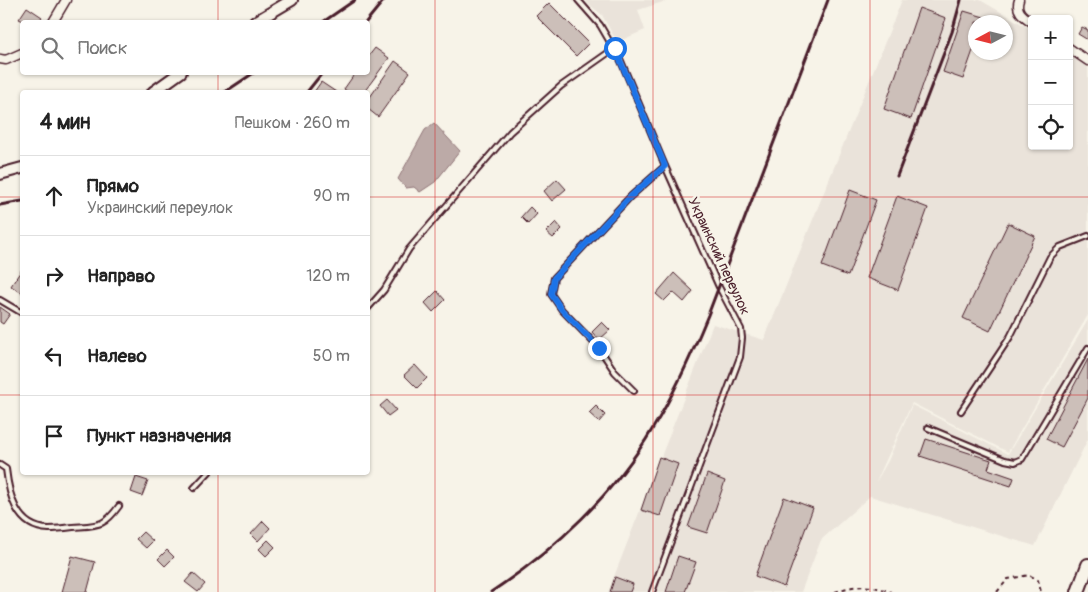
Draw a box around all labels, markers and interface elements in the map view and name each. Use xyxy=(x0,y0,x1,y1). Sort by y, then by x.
north arrow xyxy=(968,15,1013,60)
map controls xyxy=(1028,15,1073,150)
button: + xyxy=(1028,15,1073,60)
search box xyxy=(20,20,370,75)
icon: search xyxy=(38,34,66,62)
text: Поиск xyxy=(78,36,128,60)
route start xyxy=(604,37,627,60)
button: − xyxy=(1028,60,1073,105)
button: locate xyxy=(1028,105,1073,150)
text: 4 мин xyxy=(40,109,90,136)
text: Пешком · 260 m xyxy=(235,113,350,133)
text: Прямо xyxy=(87,174,139,198)
icon: ahead xyxy=(40,182,68,210)
text: 90 m xyxy=(313,186,350,206)
street label: Украинский переулок xyxy=(684,194,754,318)
text: Украинский переулок xyxy=(87,198,233,218)
icon: right xyxy=(40,262,68,290)
text: Направо xyxy=(87,264,155,288)
text: 120 m xyxy=(306,266,350,286)
route end xyxy=(588,337,611,360)
icon: left xyxy=(40,342,68,370)
text: Налево xyxy=(87,344,147,368)
text: 50 m xyxy=(313,346,350,366)
icon: arrive xyxy=(40,422,68,450)
text: Пункт назначения xyxy=(87,424,231,448)

